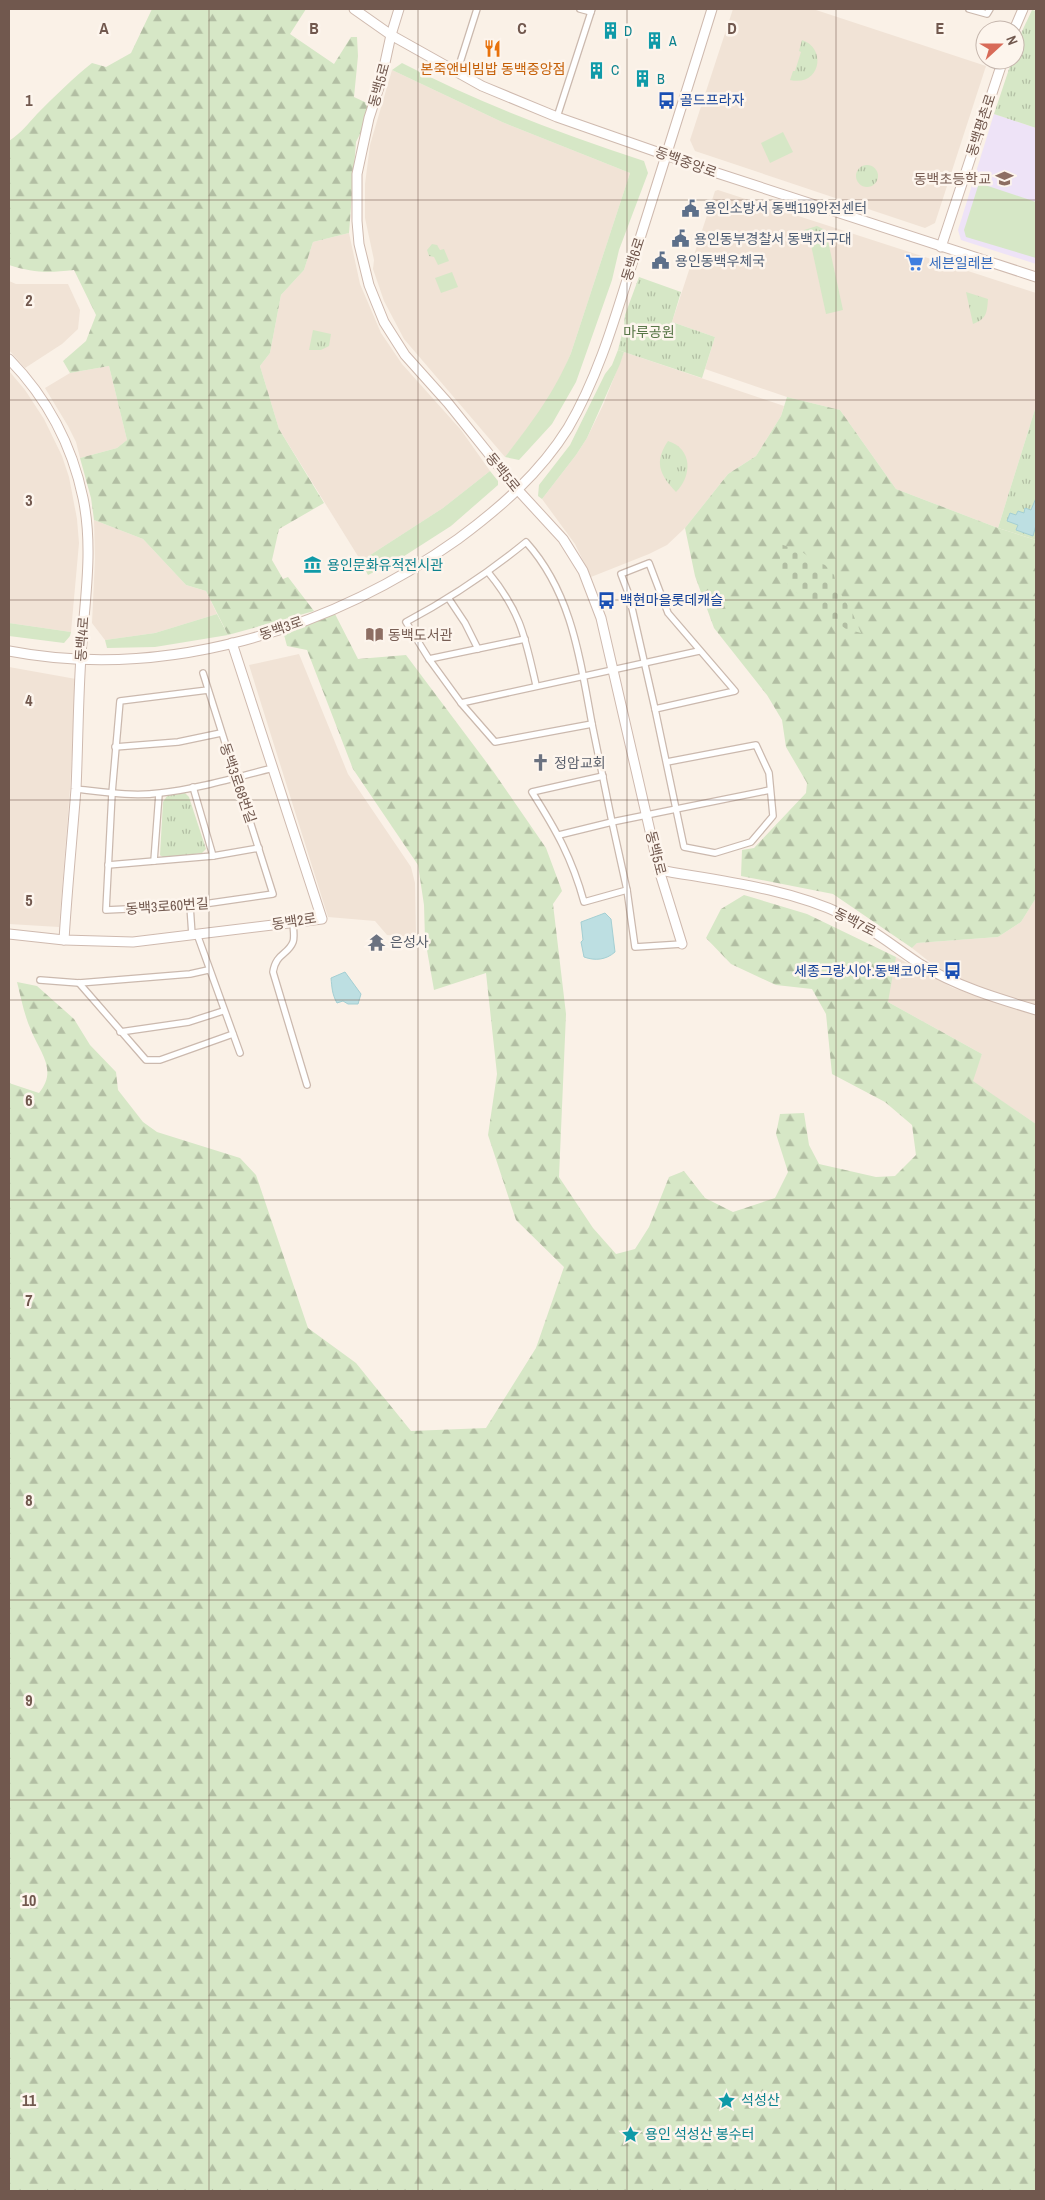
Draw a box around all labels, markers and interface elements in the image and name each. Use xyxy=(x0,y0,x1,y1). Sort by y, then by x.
text: A xyxy=(99,17,109,39)
text: B xyxy=(309,17,319,39)
text: C xyxy=(517,17,527,39)
text: D xyxy=(727,17,737,39)
text: E xyxy=(936,17,945,39)
north arrow xyxy=(975,20,1025,70)
building icon: D xyxy=(600,21,620,41)
place label: D xyxy=(624,22,632,40)
building icon: A xyxy=(645,31,665,51)
place label: A xyxy=(668,32,677,50)
text: N xyxy=(1002,33,1022,47)
restaurant icon: 본죽앤비빔밥 동백중앙점 xyxy=(483,39,503,59)
place label: 본죽앤비빔밥 동백중앙점 xyxy=(421,60,565,78)
building icon: C xyxy=(587,60,607,80)
street label: 동백5로 xyxy=(364,61,394,109)
place label: C xyxy=(611,61,619,79)
building icon: B xyxy=(633,69,653,89)
place label: B xyxy=(657,70,665,88)
text: 1 xyxy=(25,89,33,111)
bus stop icon: 골드프라자 xyxy=(656,90,676,110)
place label: 골드프라자 xyxy=(680,91,745,109)
street label: 동백평촌로 xyxy=(962,91,1000,158)
street label: 동백중앙로 xyxy=(653,143,719,182)
school or university icon: 동백초등학교 xyxy=(995,169,1015,189)
place label: 동백초등학교 xyxy=(914,170,991,188)
public building icon: 용인소방서 동백119안전센터 xyxy=(680,198,700,218)
place label: 용인소방서 동백119안전센터 xyxy=(704,199,867,217)
public building icon: 용인동부경찰서 동백지구대 xyxy=(670,229,690,249)
place label: 용인동부경찰서 동백지구대 xyxy=(694,230,852,248)
street label: 동백6로 xyxy=(617,235,649,283)
public building icon: 용인동백우체국 xyxy=(651,251,671,271)
place label: 용인동백우체국 xyxy=(675,252,765,270)
supermarket icon: 세븐일레븐 xyxy=(905,253,925,273)
place label: 세븐일레븐 xyxy=(929,254,994,272)
text: 2 xyxy=(25,289,33,311)
park label: 마루공원 xyxy=(623,323,675,341)
street label: 동백5로 xyxy=(482,449,524,495)
text: 3 xyxy=(25,489,33,511)
museum icon: 용인문화유적전시관 xyxy=(303,555,323,575)
place label: 용인문화유적전시관 xyxy=(327,556,443,574)
bus stop icon: 백현마을롯데캐슬 xyxy=(596,590,616,610)
place label: 백현마을롯데캐슬 xyxy=(620,591,723,609)
street label: 동백3로 xyxy=(257,612,305,644)
street label: 동백4로 xyxy=(71,616,93,662)
library icon: 동백도서관 xyxy=(364,625,384,645)
place label: 동백도서관 xyxy=(388,626,453,644)
text: 4 xyxy=(25,689,33,711)
street label: 동백3로68번길 xyxy=(216,741,260,825)
church icon: 정암교회 xyxy=(530,753,550,773)
place label: 정암교회 xyxy=(554,754,606,772)
street label: 동백5로 xyxy=(642,829,670,877)
text: 5 xyxy=(25,889,33,911)
street label: 동백3로60번길 xyxy=(125,894,209,918)
street label: 동백7로 xyxy=(831,904,879,940)
street label: 동백2로 xyxy=(270,909,318,933)
temple icon: 은성사 xyxy=(366,932,386,952)
place label: 은성사 xyxy=(390,933,429,951)
bus stop icon: 세종그랑시아.동백코아루 xyxy=(943,961,963,981)
place label: 세종그랑시아.동백코아루 xyxy=(794,962,939,980)
text: 6 xyxy=(25,1089,33,1111)
text: 7 xyxy=(25,1289,33,1311)
text: 8 xyxy=(25,1489,33,1511)
text: 9 xyxy=(25,1689,33,1711)
text: 10 xyxy=(22,1889,36,1911)
text: 11 xyxy=(22,2089,37,2111)
place icon: 석성산 xyxy=(717,2090,737,2110)
place label: 석성산 xyxy=(741,2091,780,2109)
place icon: 용인 석성산 봉수터 xyxy=(621,2124,641,2144)
place label: 용인 석성산 봉수터 xyxy=(645,2125,754,2143)

